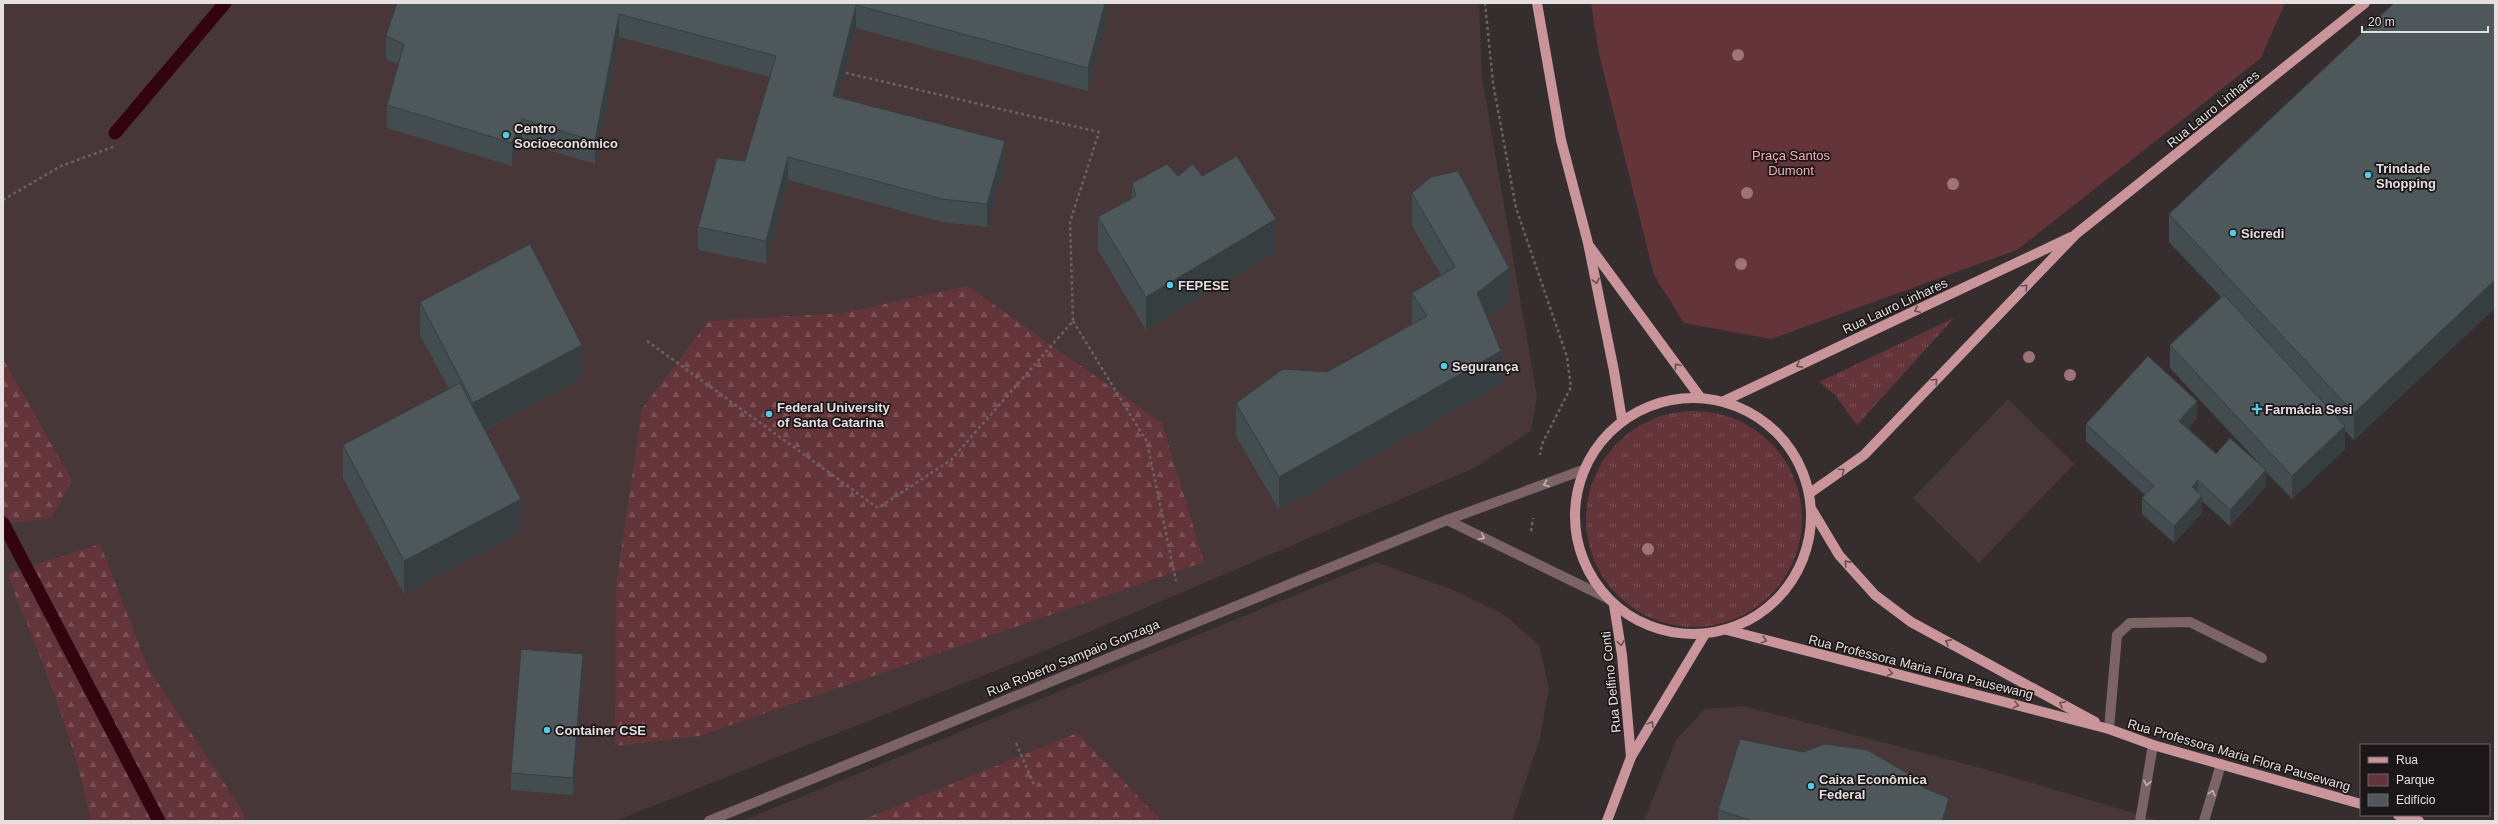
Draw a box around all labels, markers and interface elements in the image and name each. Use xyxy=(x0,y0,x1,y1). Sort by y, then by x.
scale bar xyxy=(2362,8,2488,34)
text: 20 m xyxy=(2368,15,2395,29)
street label: Rua Lauro Linhares xyxy=(2164,67,2262,151)
place label: Centro Socioeconômico xyxy=(514,121,618,151)
marker: Centro Socioeconômico xyxy=(501,130,511,140)
park label: Praça Santos Dumont xyxy=(1752,148,1831,178)
place label: Trindade Shopping xyxy=(2376,161,2436,191)
marker: Trindade Shopping xyxy=(2363,170,2373,180)
place label: Sicredi xyxy=(2241,226,2284,241)
marker: Sicredi xyxy=(2228,228,2238,238)
street label: Rua Lauro Linhares xyxy=(1840,275,1950,337)
place label: FEPESE xyxy=(1178,278,1230,293)
one-way arrow xyxy=(1591,278,1599,284)
marker: FEPESE xyxy=(1165,280,1175,290)
one-way arrow xyxy=(2021,284,2028,292)
one-way arrow xyxy=(1914,305,1921,313)
place label: Segurança xyxy=(1452,359,1519,374)
marker: Segurança xyxy=(1439,361,1449,371)
one-way arrow xyxy=(1796,361,1804,368)
one-way arrow xyxy=(1674,363,1681,370)
one-way arrow xyxy=(1931,378,1938,386)
place label: Federal University of Santa Catarina xyxy=(777,400,890,430)
place label: Farmácia Sesi xyxy=(2265,402,2352,417)
marker: Farmácia Sesi xyxy=(2252,404,2262,414)
marker: Federal University of Santa Catarina xyxy=(764,409,774,419)
one-way arrow xyxy=(1838,468,1845,475)
one-way arrow xyxy=(1543,479,1550,487)
one-way arrow xyxy=(1478,532,1486,540)
one-way arrow xyxy=(1844,560,1851,568)
street label: Rua Roberto Sampaio Gonzaga xyxy=(984,616,1162,700)
street label: Rua Delfino Conti xyxy=(1598,630,1624,733)
street label: Rua Professora Maria Flora Pausewang xyxy=(1807,632,2035,702)
one-way arrow xyxy=(1761,635,1768,644)
one-way arrow xyxy=(1616,640,1624,646)
one-way arrow xyxy=(1945,640,1952,647)
one-way arrow xyxy=(1886,668,1893,677)
one-way arrow xyxy=(2013,701,2019,709)
one-way arrow xyxy=(2059,701,2067,709)
street label: Rua Professora Maria Flora Pausewang xyxy=(2126,716,2352,794)
one-way arrow xyxy=(1647,721,1654,728)
place label: Container CSE xyxy=(555,723,646,738)
marker: Container CSE xyxy=(542,725,552,735)
legend xyxy=(2360,744,2490,816)
text: Rua xyxy=(2396,753,2418,767)
place label: Caixa Econômica Federal xyxy=(1819,772,1927,802)
text: Parque xyxy=(2396,773,2435,787)
one-way arrow xyxy=(2143,780,2151,786)
marker: Caixa Econômica Federal xyxy=(1806,781,1816,791)
one-way arrow xyxy=(2207,789,2216,796)
text: Edifício xyxy=(2396,793,2436,807)

